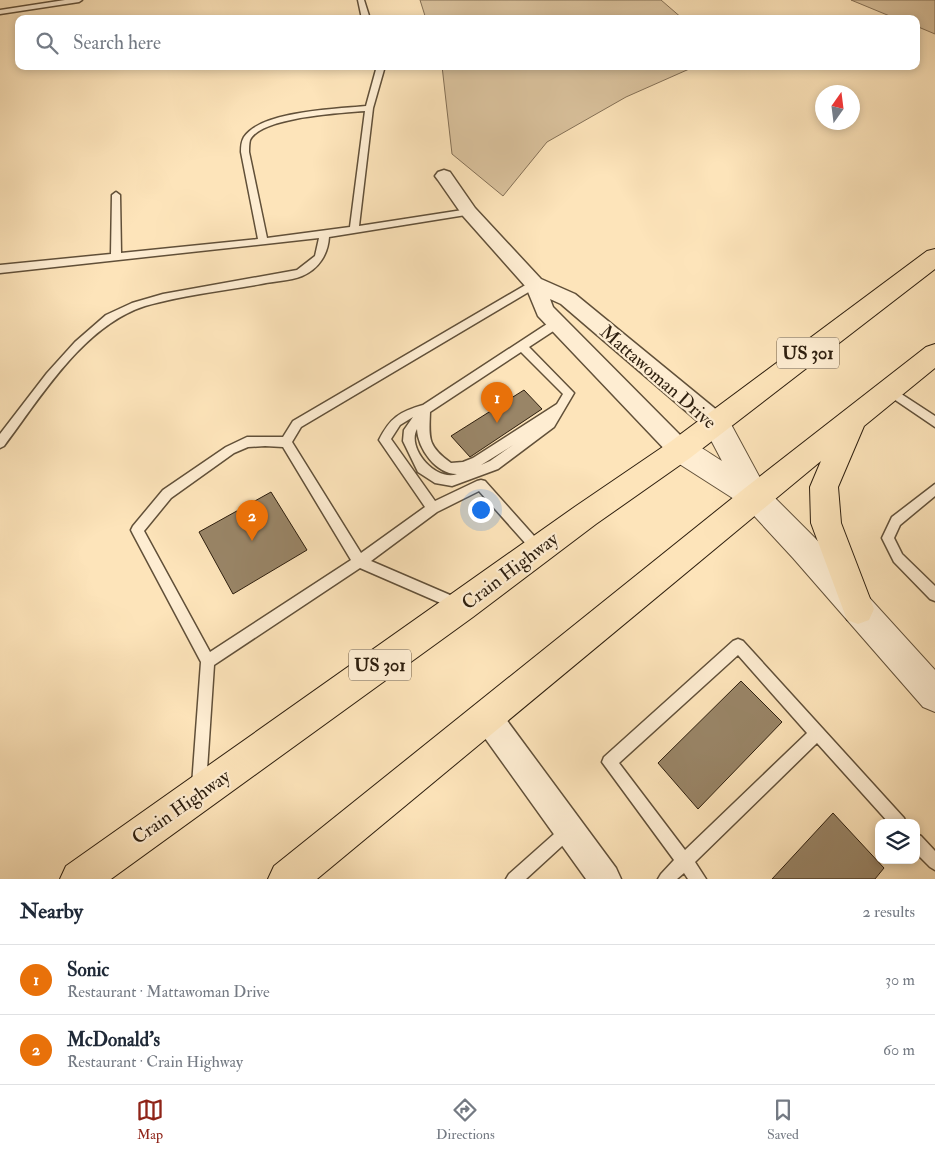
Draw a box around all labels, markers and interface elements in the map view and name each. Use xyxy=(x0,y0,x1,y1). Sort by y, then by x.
search box xyxy=(15,15,920,70)
icon: search xyxy=(33,29,61,57)
text: Search here xyxy=(73,31,161,55)
north arrow xyxy=(815,85,860,130)
street label: Mattawoman Drive xyxy=(595,320,721,434)
road number: US 301 xyxy=(777,338,839,368)
pin: 1 xyxy=(481,382,513,423)
your location xyxy=(468,497,494,523)
pin: 2 xyxy=(236,500,268,541)
street label: Crain Highway xyxy=(457,526,564,615)
road number: US 301 xyxy=(349,650,411,680)
street label: Crain Highway xyxy=(127,764,235,850)
map controls xyxy=(875,819,920,864)
button: layers xyxy=(875,819,920,864)
text: Nearby xyxy=(20,898,83,925)
text: 2 results xyxy=(862,902,915,922)
text: Sonic xyxy=(67,958,109,982)
text: 1 xyxy=(33,970,39,990)
text: 30 m xyxy=(885,970,915,990)
text: Restaurant · Mattawoman Drive xyxy=(67,982,270,1002)
text: McDonald's xyxy=(67,1028,160,1052)
text: 2 xyxy=(32,1040,40,1060)
text: 60 m xyxy=(883,1040,915,1060)
text: Restaurant · Crain Highway xyxy=(67,1052,243,1072)
tab: Map xyxy=(136,1096,164,1143)
tab: Directions xyxy=(436,1096,495,1143)
tab: Saved xyxy=(767,1096,799,1143)

